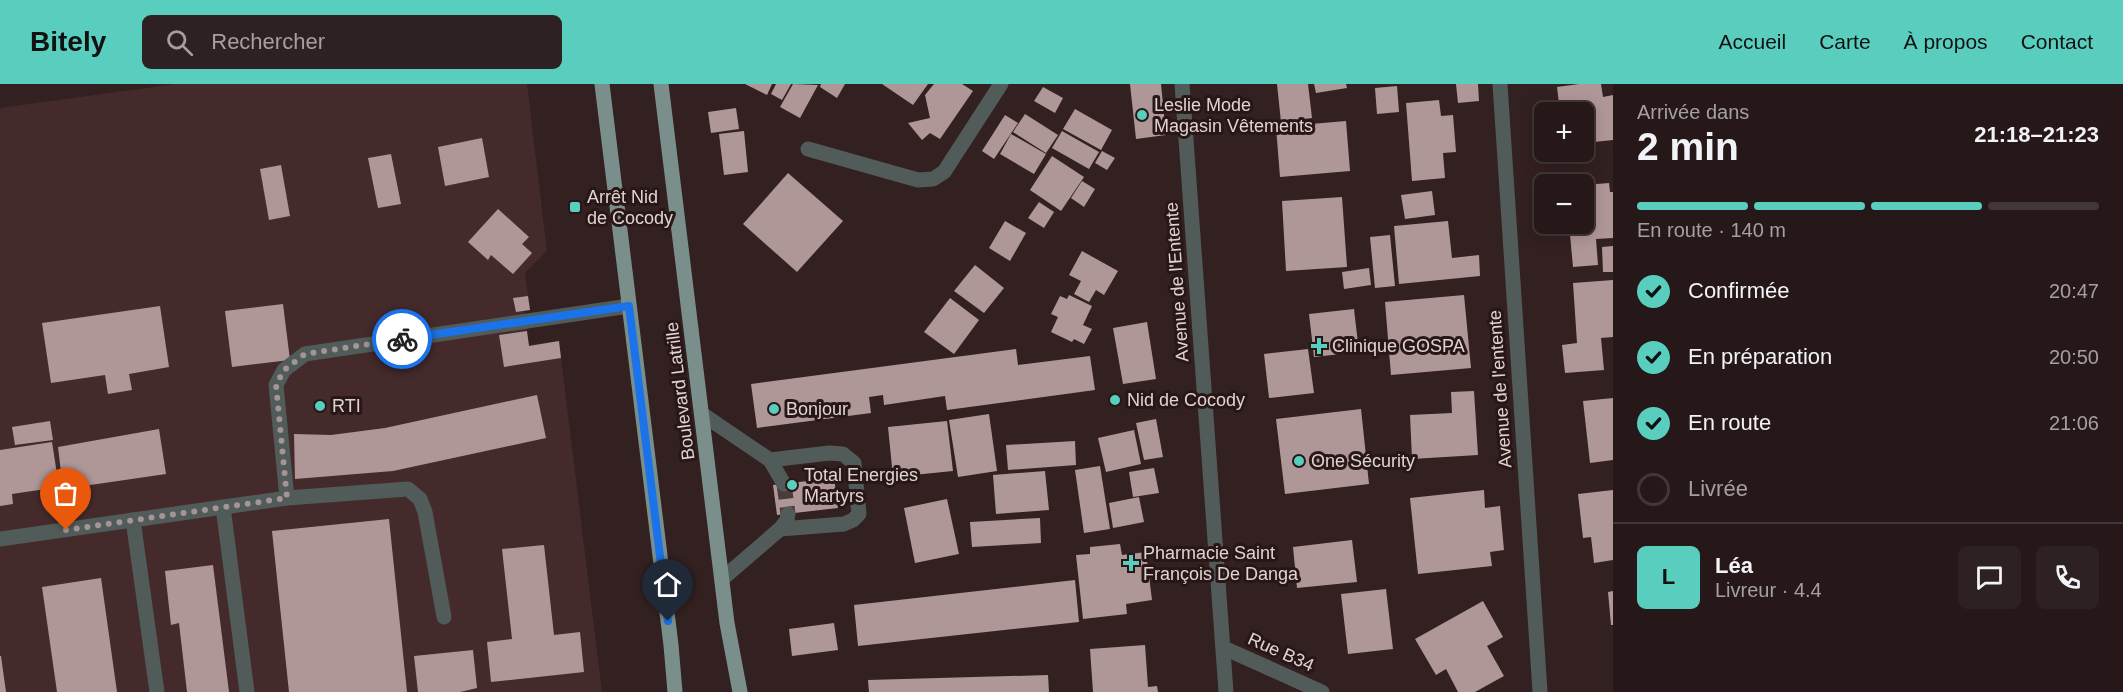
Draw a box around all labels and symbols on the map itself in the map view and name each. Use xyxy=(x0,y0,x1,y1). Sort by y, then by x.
place label: Leslie Mode Magasin Vêtements xyxy=(1154,95,1313,136)
marker: Leslie Mode Magasin Vêtements xyxy=(1135,108,1149,122)
place label: Arrêt Nid de Cocody xyxy=(587,187,673,228)
marker: Arrêt Nid de Cocody xyxy=(568,200,582,214)
street label: Avenue de l'Entente xyxy=(1161,201,1193,363)
courier xyxy=(372,309,432,369)
street label: Avenue de l'entente xyxy=(1485,309,1515,469)
street label: Boulevard Latrille xyxy=(662,321,698,461)
place label: Clinique GOSPA xyxy=(1332,336,1465,356)
marker: Clinique GOSPA xyxy=(1310,337,1328,355)
place label: Nid de Cocody xyxy=(1127,390,1245,410)
marker: Nid de Cocody xyxy=(1108,393,1122,407)
place label: RTI xyxy=(332,396,361,416)
marker: RTI xyxy=(313,399,327,413)
place label: Bonjour xyxy=(786,399,848,419)
marker: Bonjour xyxy=(767,402,781,416)
place label: One Sécurity xyxy=(1311,451,1415,471)
marker: One Sécurity xyxy=(1292,454,1306,468)
place label: Total Energies Martyrs xyxy=(804,465,918,506)
pin xyxy=(40,468,91,530)
marker: Total Energies Martyrs xyxy=(785,478,799,492)
place label: Pharmacie Saint François De Danga xyxy=(1143,543,1299,584)
marker: Pharmacie Saint François De Danga xyxy=(1124,556,1138,570)
pin xyxy=(642,559,693,621)
street label: Rue B34 xyxy=(1245,629,1317,675)

